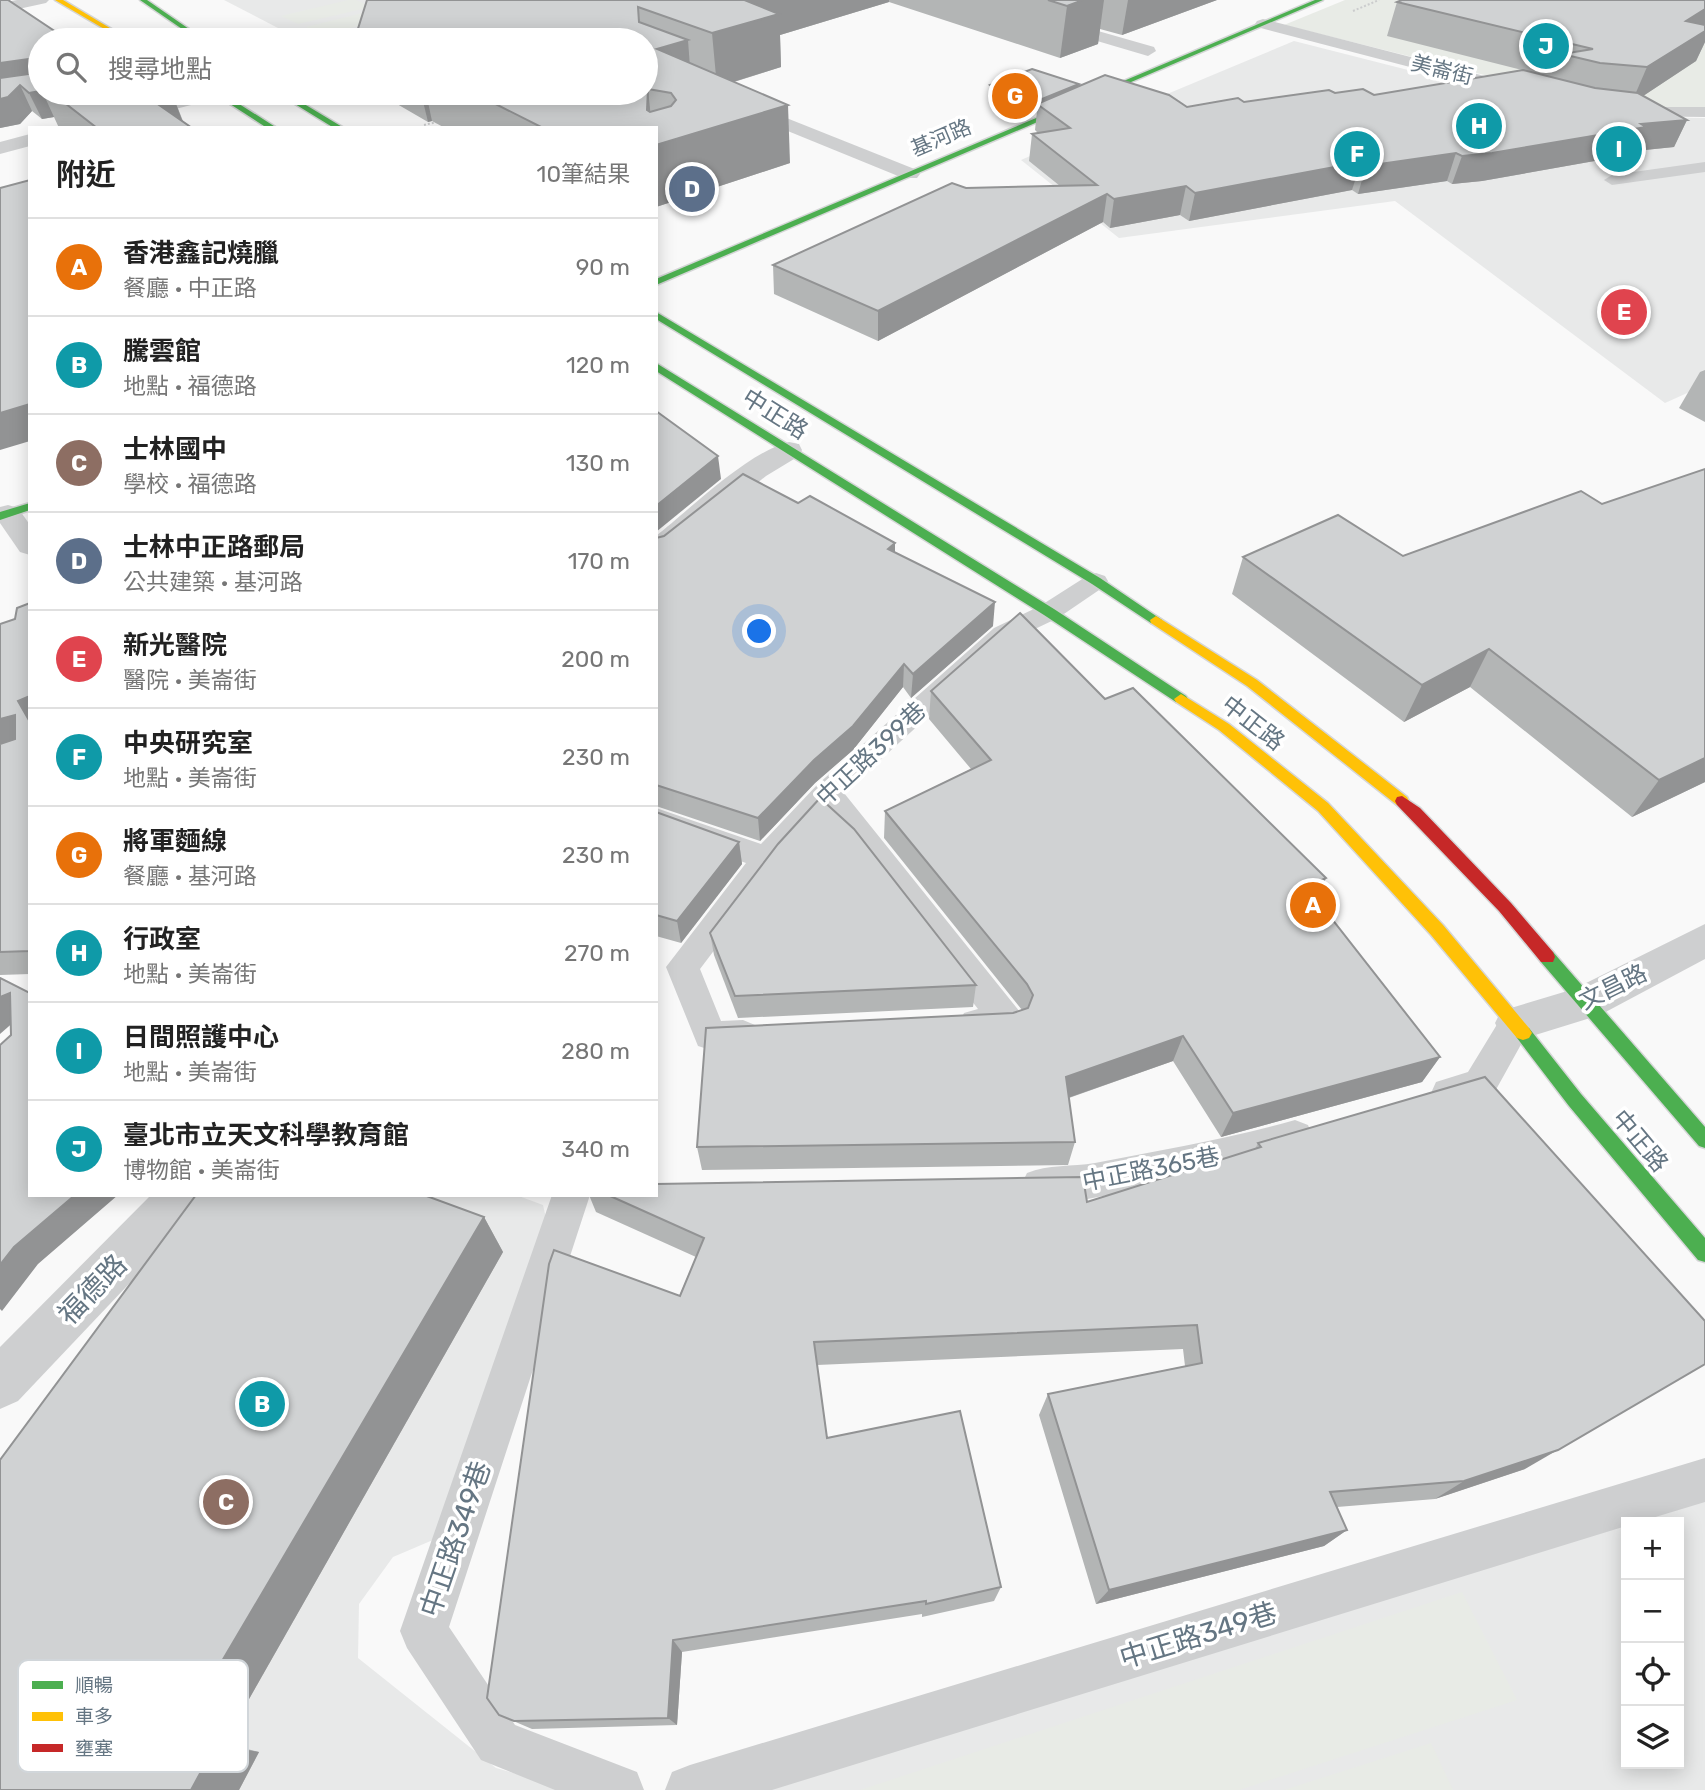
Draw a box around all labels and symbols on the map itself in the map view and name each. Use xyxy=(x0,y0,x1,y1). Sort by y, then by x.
pin: J xyxy=(1523,20,1569,72)
street label: 美崙街 xyxy=(1409,50,1476,89)
pin: G xyxy=(992,70,1038,122)
pin: H xyxy=(1456,100,1502,152)
street label: 基河路 xyxy=(907,114,975,161)
pin: I xyxy=(1596,123,1642,175)
pin: F xyxy=(1334,128,1380,180)
pin: D xyxy=(669,163,715,215)
pin: E xyxy=(1601,286,1647,338)
street label: 中正路 xyxy=(737,383,813,445)
your location xyxy=(742,614,776,648)
street label: 中正路 xyxy=(1216,690,1290,756)
street label: 中正路399巷 xyxy=(811,696,931,812)
pin: A xyxy=(1290,879,1336,931)
street label: 文昌路 xyxy=(1575,959,1651,1015)
street label: 中正路 xyxy=(1606,1104,1674,1178)
street label: 中正路365巷 xyxy=(1080,1142,1222,1196)
street label: 福德路 xyxy=(51,1248,133,1331)
pin: B xyxy=(239,1378,285,1430)
street label: 中正路349巷 xyxy=(413,1457,498,1621)
pin: C xyxy=(203,1476,249,1528)
street label: 中正路349巷 xyxy=(1116,1596,1281,1675)
legend xyxy=(18,1660,248,1772)
text: 順暢 xyxy=(75,1674,113,1697)
text: 車多 xyxy=(75,1705,113,1728)
text: 壅塞 xyxy=(75,1737,113,1760)

